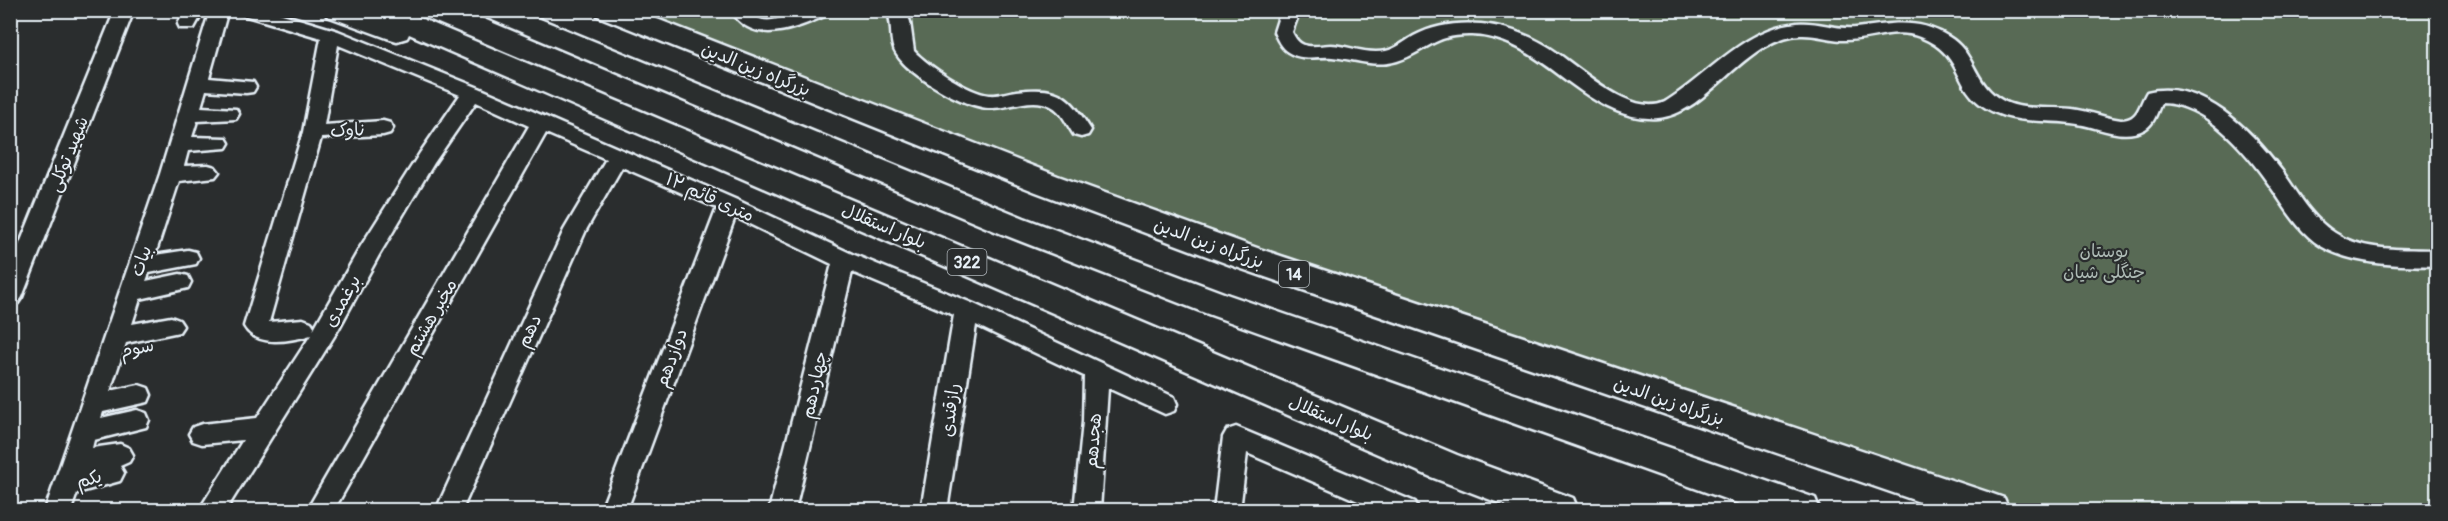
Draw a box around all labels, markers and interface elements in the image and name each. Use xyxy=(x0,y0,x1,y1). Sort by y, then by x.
street label: بزرگراه زین الدین xyxy=(698,37,814,102)
street label: شهید توکلی xyxy=(43,113,94,195)
street label: ناوک xyxy=(330,118,366,143)
street label: ۱۲ متری قائم xyxy=(661,168,758,229)
street label: بلوار استقلال xyxy=(838,198,929,255)
street label: بزرگراه زین الدین xyxy=(1151,213,1267,274)
park label: بوستان جنگلی شیان xyxy=(2063,240,2145,284)
street label: بیات xyxy=(125,243,157,280)
road number: 322 xyxy=(948,249,986,275)
road number: 14 xyxy=(1279,261,1309,287)
street label: برغمدی xyxy=(319,271,366,331)
street label: مخبر هشتم xyxy=(400,275,464,361)
street label: دهم xyxy=(512,311,549,352)
street label: دوازدهم xyxy=(650,325,695,392)
street label: سوم xyxy=(118,334,157,365)
street label: چهاردهم xyxy=(796,349,835,421)
street label: بزرگراه زین الدین xyxy=(1610,372,1727,431)
street label: رازقندی xyxy=(936,382,965,438)
street label: بلوار استقلال xyxy=(1285,390,1376,447)
street label: هجدهم xyxy=(1080,412,1109,470)
street label: یکم xyxy=(74,465,105,496)

